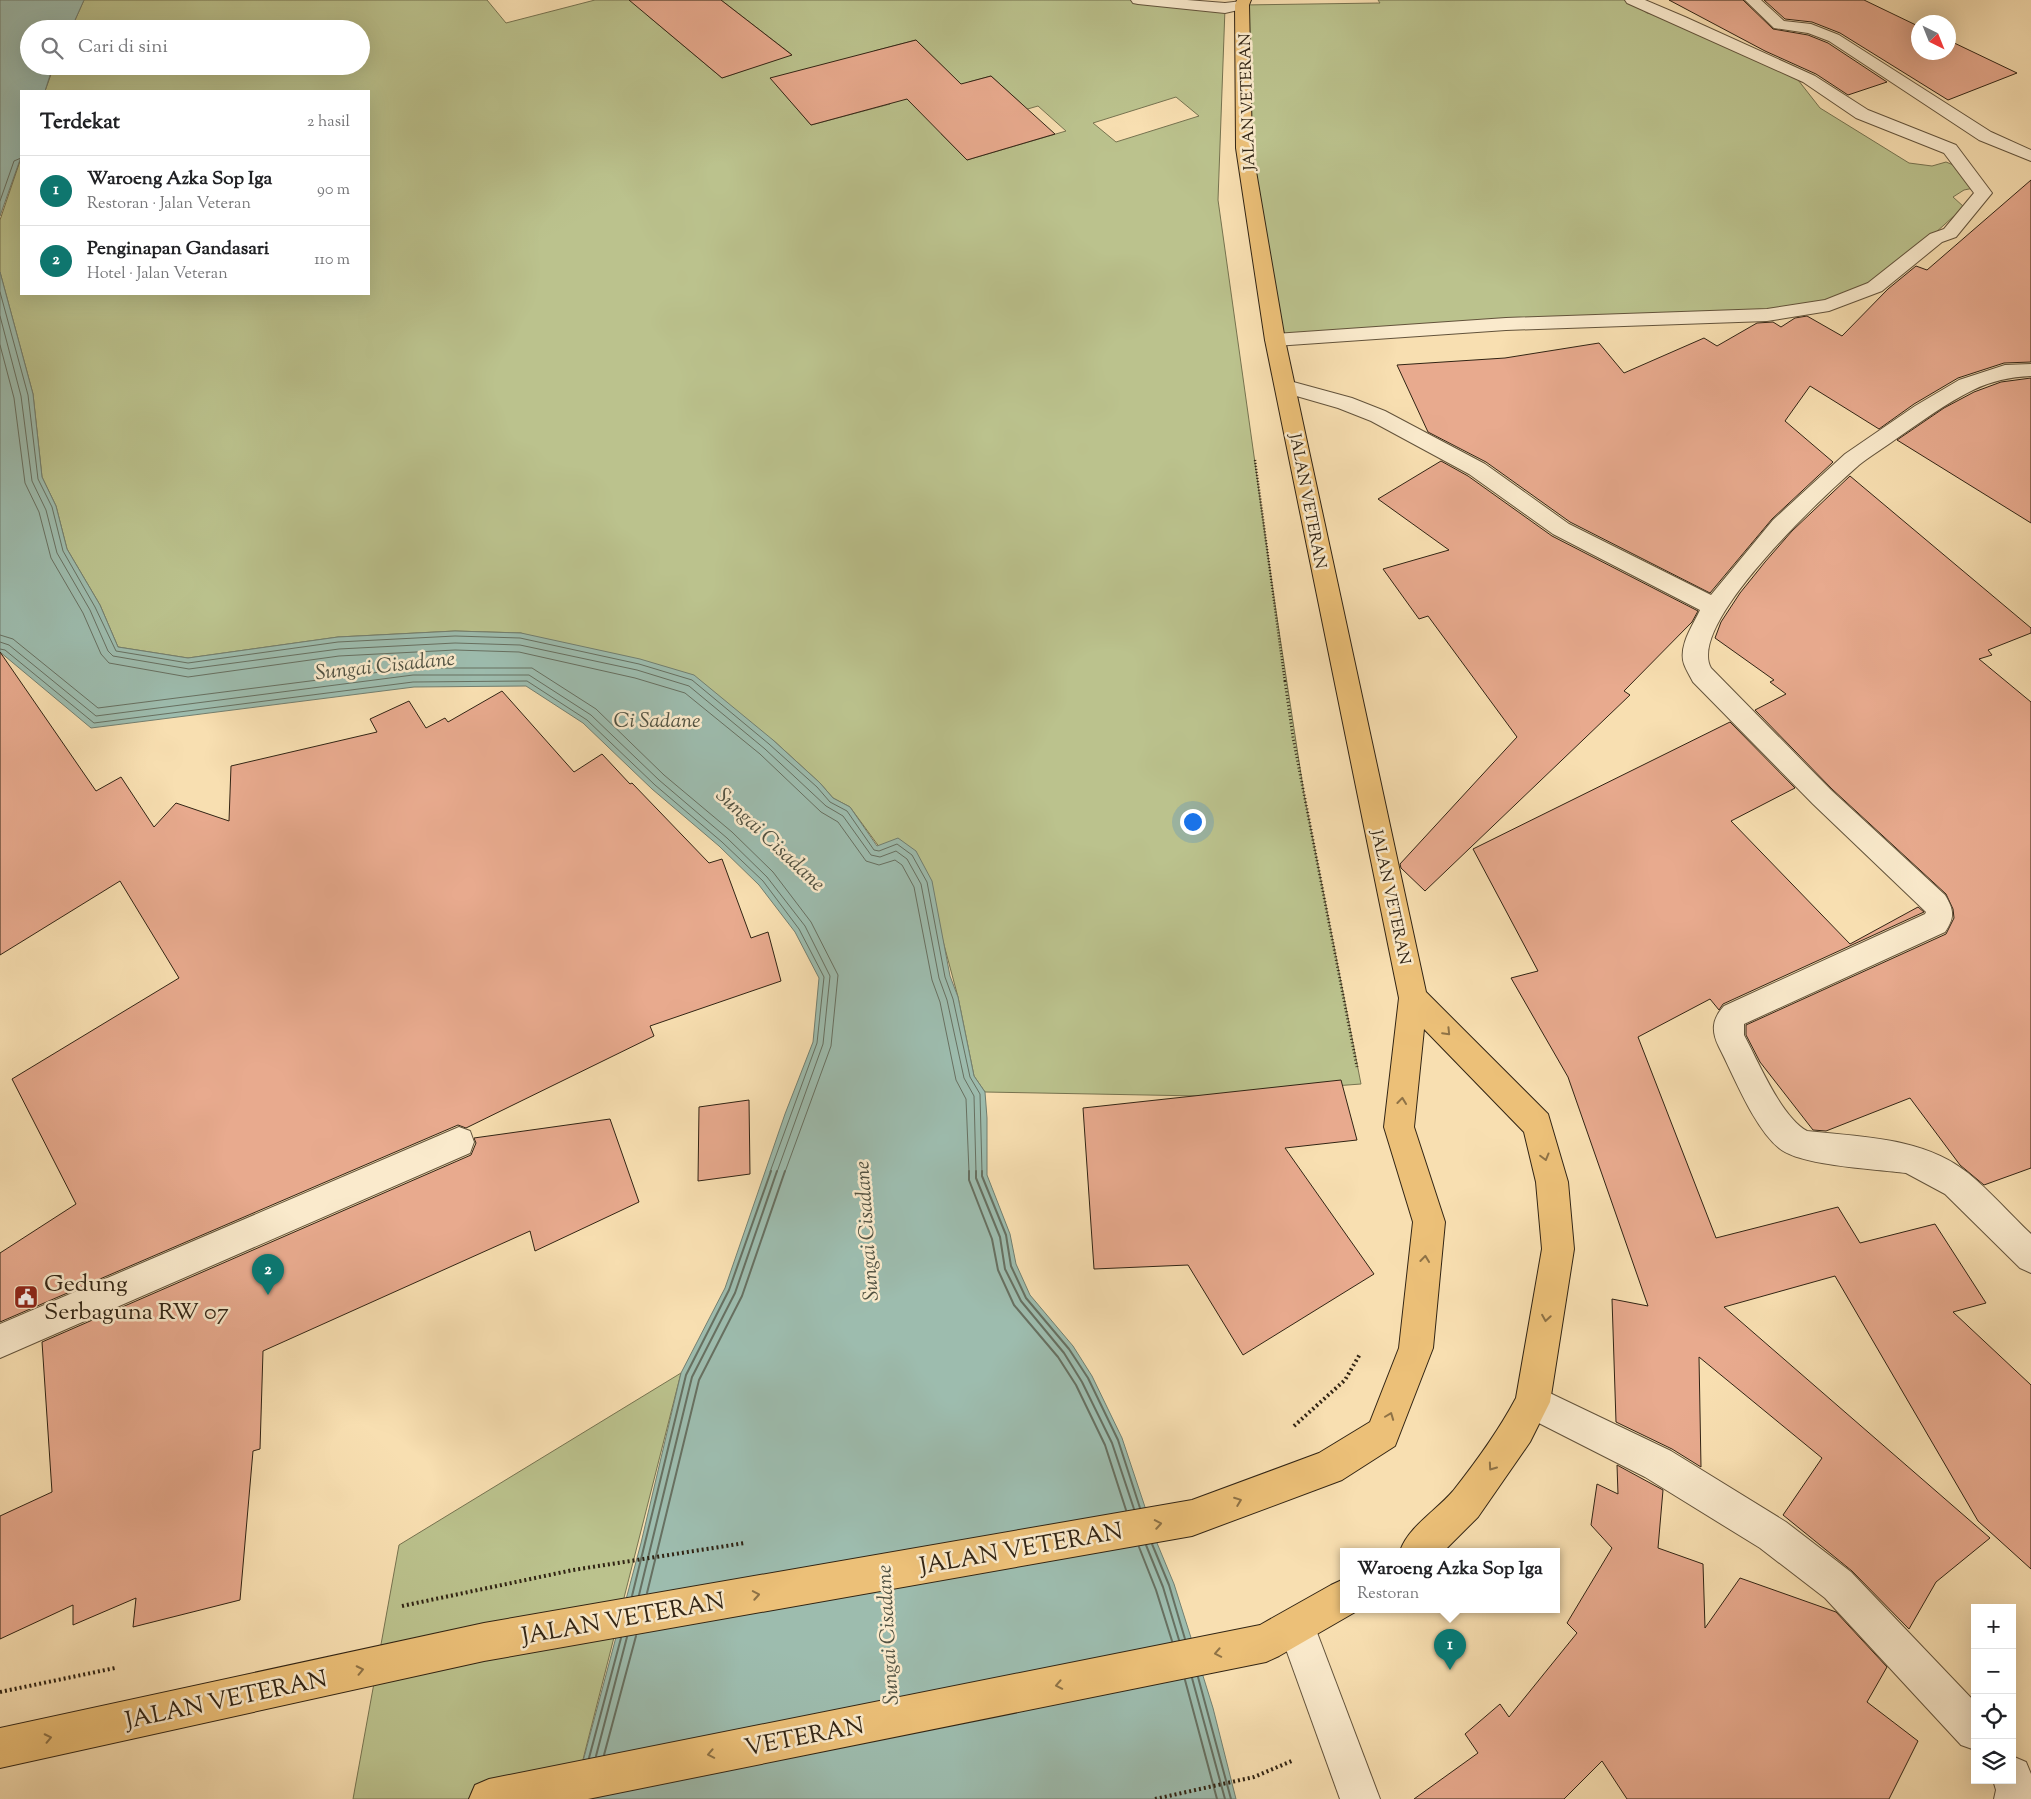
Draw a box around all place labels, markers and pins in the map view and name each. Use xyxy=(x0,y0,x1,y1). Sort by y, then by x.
pin: 2 xyxy=(252,1254,284,1295)
place label: Gedung Serbaguna RW 07 xyxy=(44,1268,229,1330)
public building icon: Gedung Serbaguna RW 07 xyxy=(13,1284,39,1310)
pin: 1 xyxy=(1434,1629,1466,1670)

